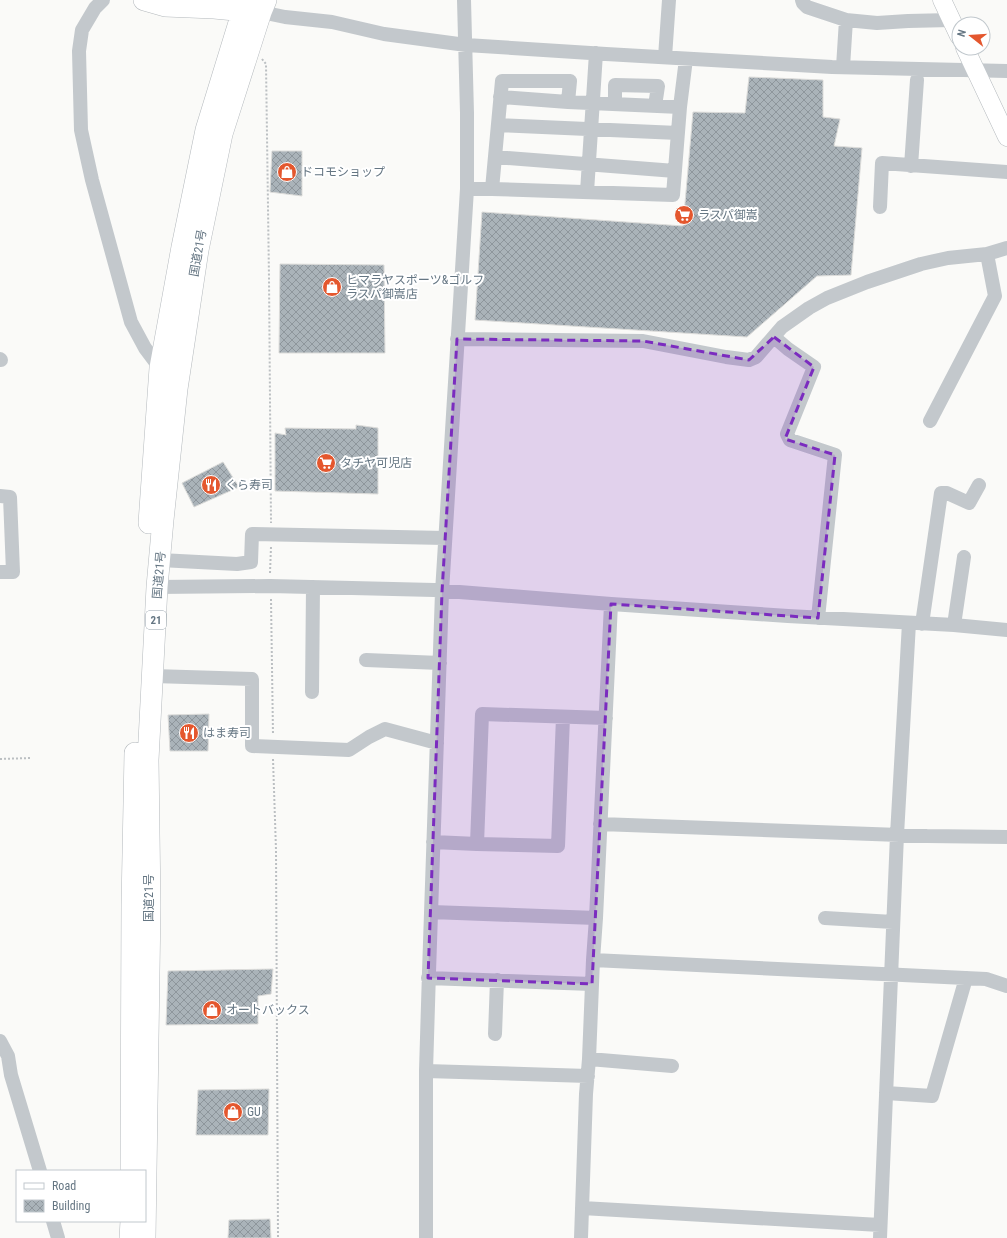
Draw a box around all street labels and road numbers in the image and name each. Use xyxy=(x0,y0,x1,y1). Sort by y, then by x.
street label: 国道21号 xyxy=(187,228,209,278)
street label: 国道21号 xyxy=(150,551,168,599)
road number: 21 xyxy=(146,611,166,629)
street label: 国道21号 xyxy=(142,874,156,922)

